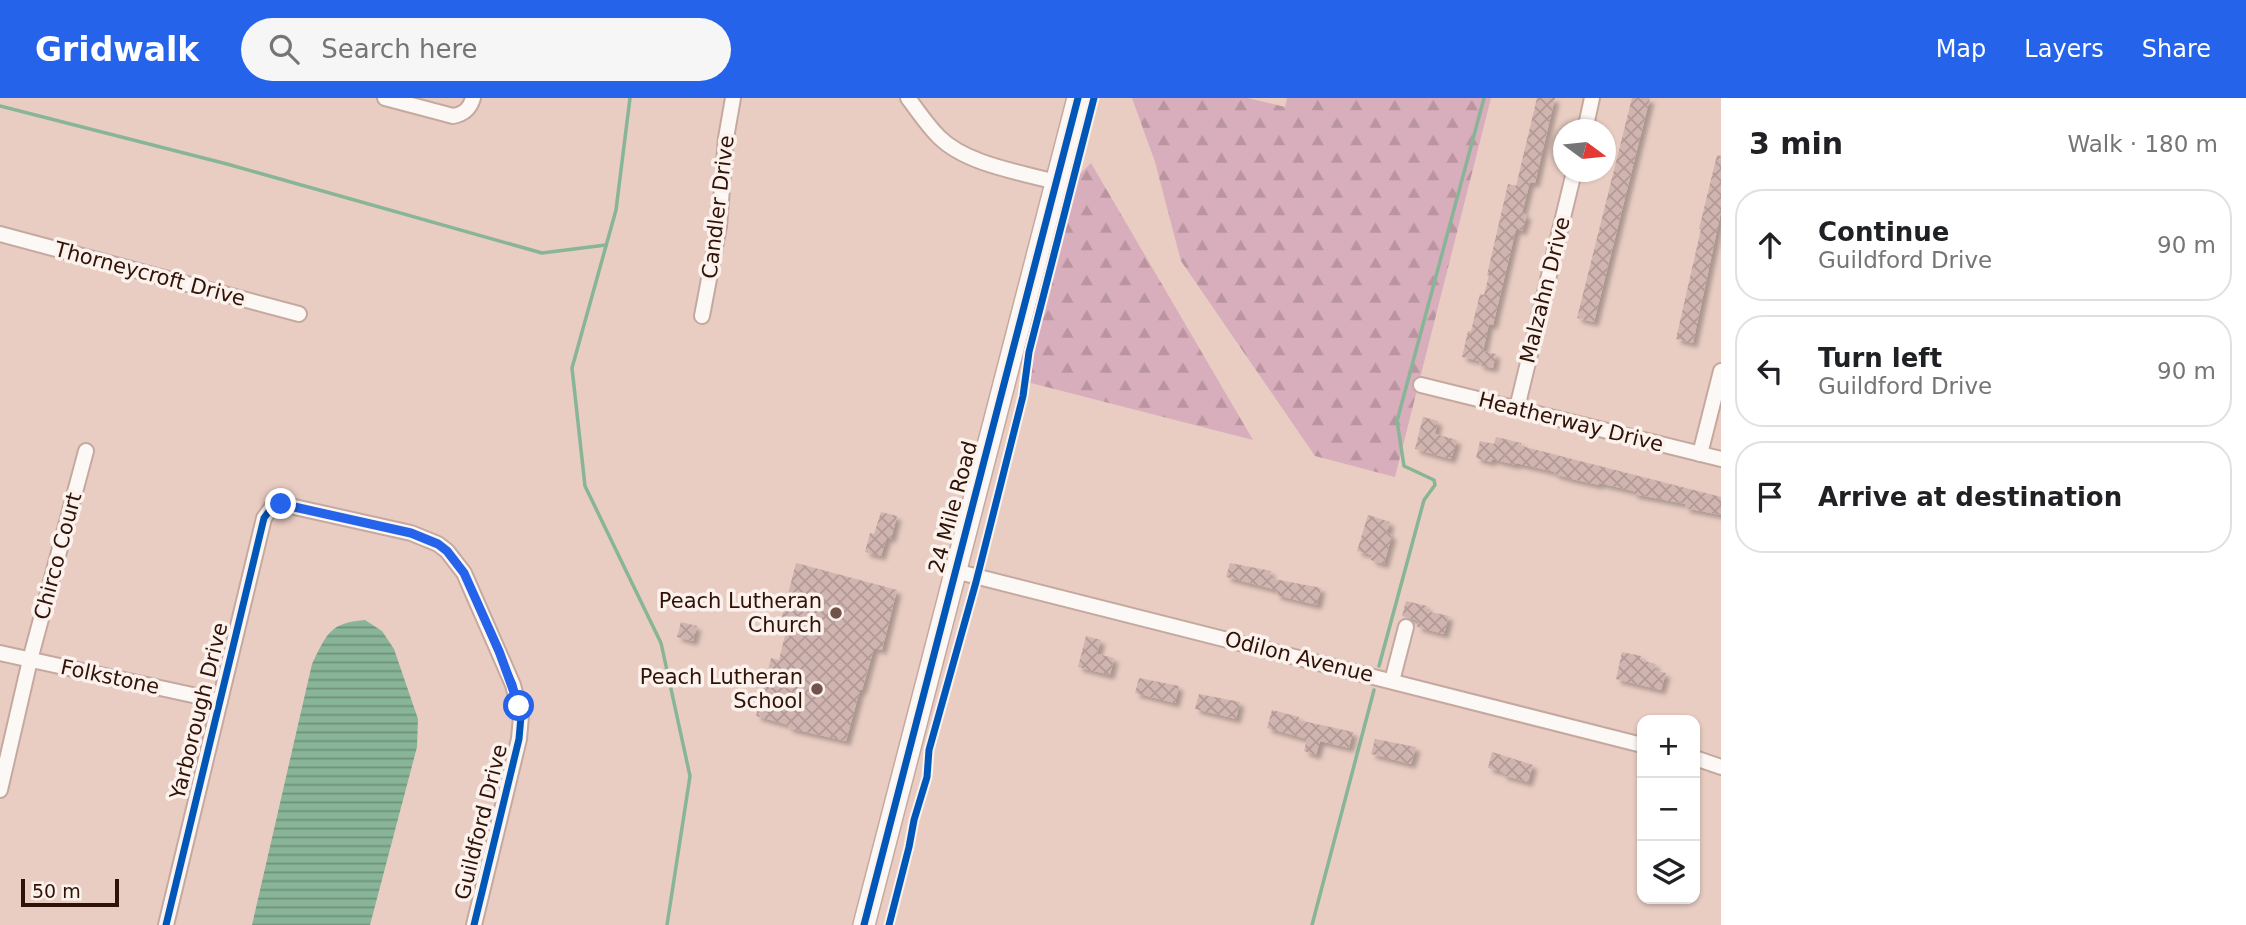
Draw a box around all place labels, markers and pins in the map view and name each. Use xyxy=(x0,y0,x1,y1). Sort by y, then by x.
place label: Peach Lutheran Church xyxy=(659,589,822,637)
marker: Peach Lutheran Church xyxy=(828,605,844,621)
place label: Peach Lutheran School xyxy=(640,665,803,713)
marker: Peach Lutheran School xyxy=(809,681,825,697)

